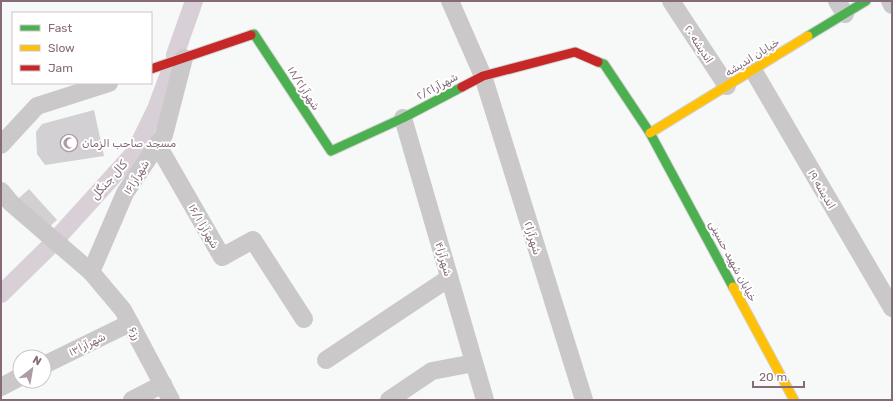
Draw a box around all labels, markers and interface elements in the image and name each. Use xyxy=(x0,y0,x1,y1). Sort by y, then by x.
legend xyxy=(12,12,152,84)
text: Fast xyxy=(48,21,72,35)
street label: اندیشه ۲۰ xyxy=(682,23,716,66)
street label: خیابان اندیشه xyxy=(723,35,782,79)
text: Slow xyxy=(48,41,75,55)
text: Jam xyxy=(48,61,73,75)
street label: شهرآرا۱۸/۲ xyxy=(285,64,323,113)
street label: شهرآرا۲/۲ xyxy=(414,70,460,103)
mosque icon: مسجد صاحب الزمان xyxy=(59,133,79,153)
place label: مسجد صاحب الزمان xyxy=(82,137,176,150)
water label: کال جنگل xyxy=(88,157,131,203)
street label: شهرآرا۱۶ xyxy=(121,158,152,197)
street label: اندیشه ۱۹ xyxy=(805,167,838,211)
street label: شهرآرا ۱۶/۱ xyxy=(186,202,222,251)
street label: خیابان شهید حسینی xyxy=(706,219,760,304)
street label: شهرآرا۲ xyxy=(521,220,544,256)
street label: شهرآرا۴ xyxy=(432,241,455,278)
street label: رز۶ xyxy=(126,324,144,342)
street label: شهرآرا۱۳ xyxy=(67,330,108,359)
north arrow xyxy=(12,349,52,389)
text: N xyxy=(30,353,44,369)
scale bar xyxy=(753,363,804,389)
text: 20 m xyxy=(759,370,787,384)

